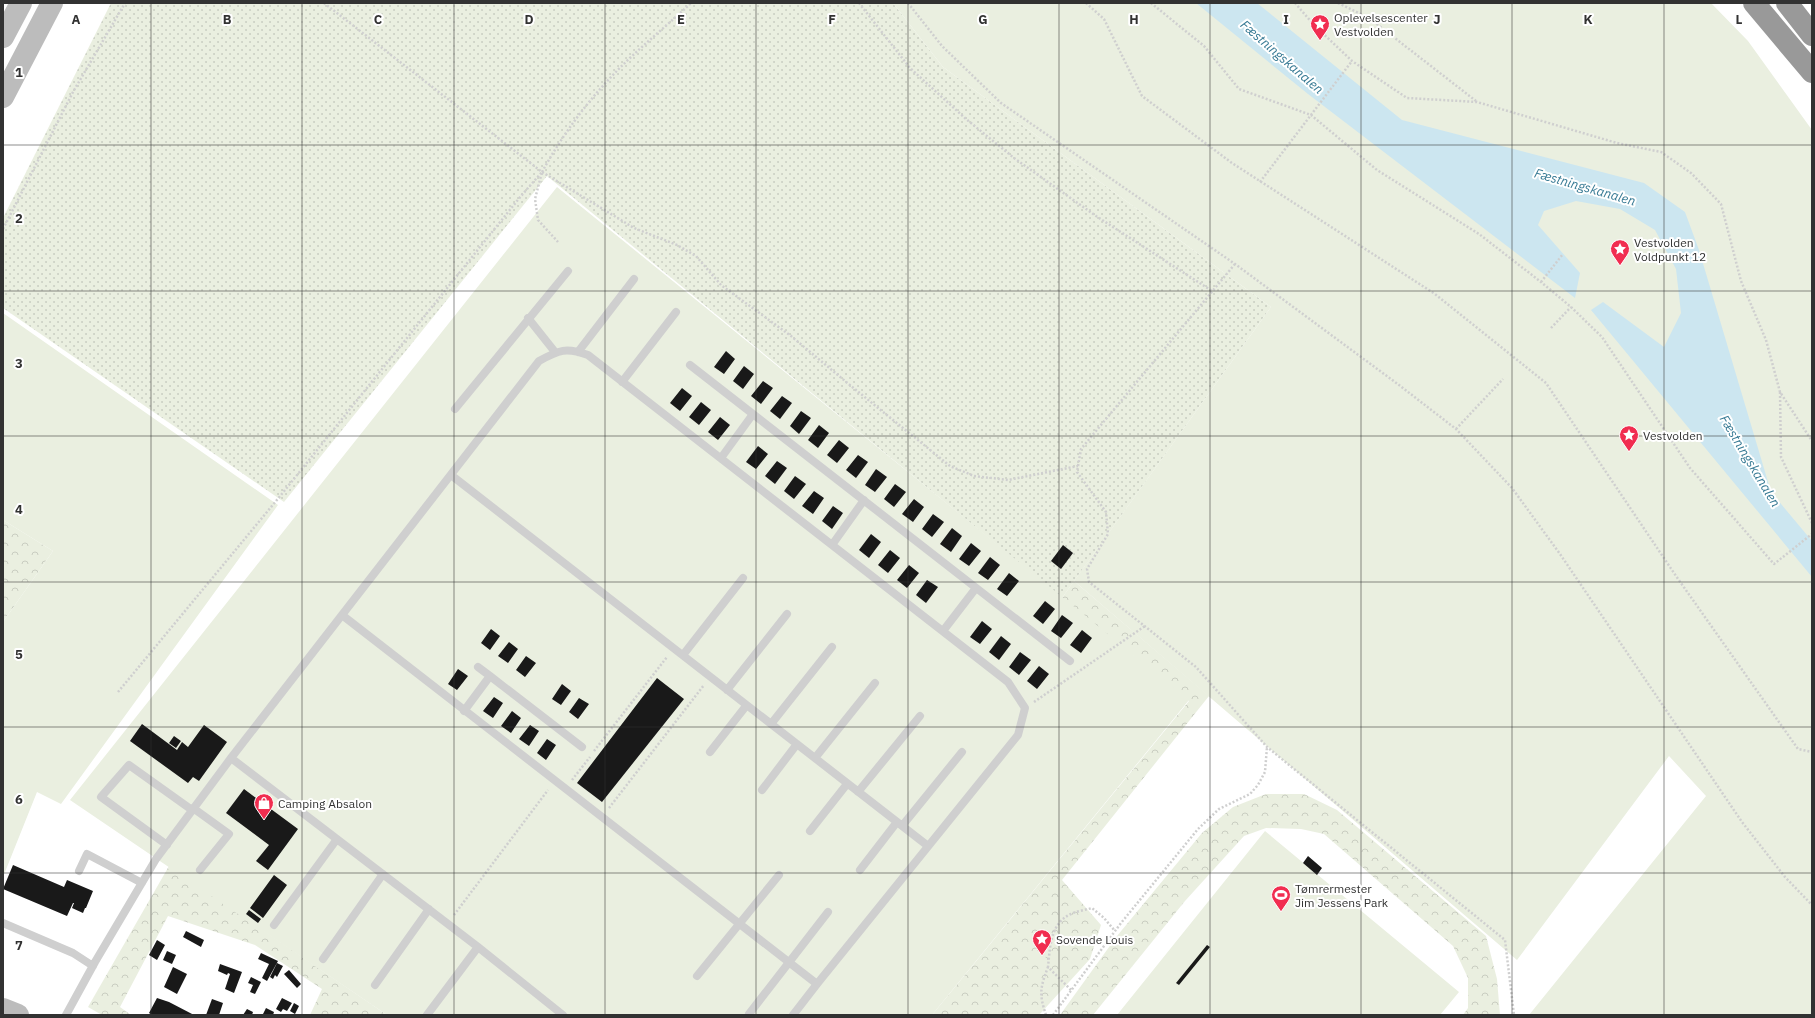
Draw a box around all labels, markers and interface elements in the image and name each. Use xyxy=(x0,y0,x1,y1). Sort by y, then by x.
place label: Oplevelsescenter Vestvolden xyxy=(1334,10,1428,39)
text: A xyxy=(72,11,81,28)
text: B xyxy=(223,11,232,28)
text: C xyxy=(374,11,383,28)
text: D xyxy=(524,11,534,28)
text: E xyxy=(677,11,685,28)
text: F xyxy=(828,11,836,28)
text: G xyxy=(978,11,988,28)
text: H xyxy=(1129,11,1139,28)
text: I xyxy=(1283,11,1289,28)
text: J xyxy=(1433,11,1441,28)
text: K xyxy=(1583,11,1593,28)
text: L xyxy=(1736,11,1743,28)
place icon: Oplevelsescenter Vestvolden xyxy=(1309,13,1331,41)
water label: Fæstningskanalen xyxy=(1237,16,1327,98)
text: 1 xyxy=(15,64,23,81)
water label: Fæstningskanalen xyxy=(1532,164,1638,210)
text: 2 xyxy=(15,210,23,227)
place label: Vestvolden Voldpunkt 12 xyxy=(1634,235,1706,264)
place icon: Vestvolden Voldpunkt 12 xyxy=(1609,238,1631,266)
text: 3 xyxy=(15,355,23,372)
water label: Fæstningskanalen xyxy=(1716,412,1784,510)
place icon: Vestvolden xyxy=(1618,424,1640,452)
place label: Vestvolden xyxy=(1643,428,1703,443)
text: 4 xyxy=(15,501,23,518)
text: 5 xyxy=(15,646,23,663)
text: 6 xyxy=(15,791,23,808)
shop icon: Camping Absalon xyxy=(253,792,275,820)
place label: Camping Absalon xyxy=(278,796,372,811)
place label: Tømrermester Jim Jessens Park xyxy=(1295,881,1389,910)
sports icon: Tømrermester Jim Jessens Park xyxy=(1270,884,1292,912)
place icon: Sovende Louis xyxy=(1031,928,1053,956)
place label: Sovende Louis xyxy=(1056,932,1134,947)
text: 7 xyxy=(15,937,23,954)

